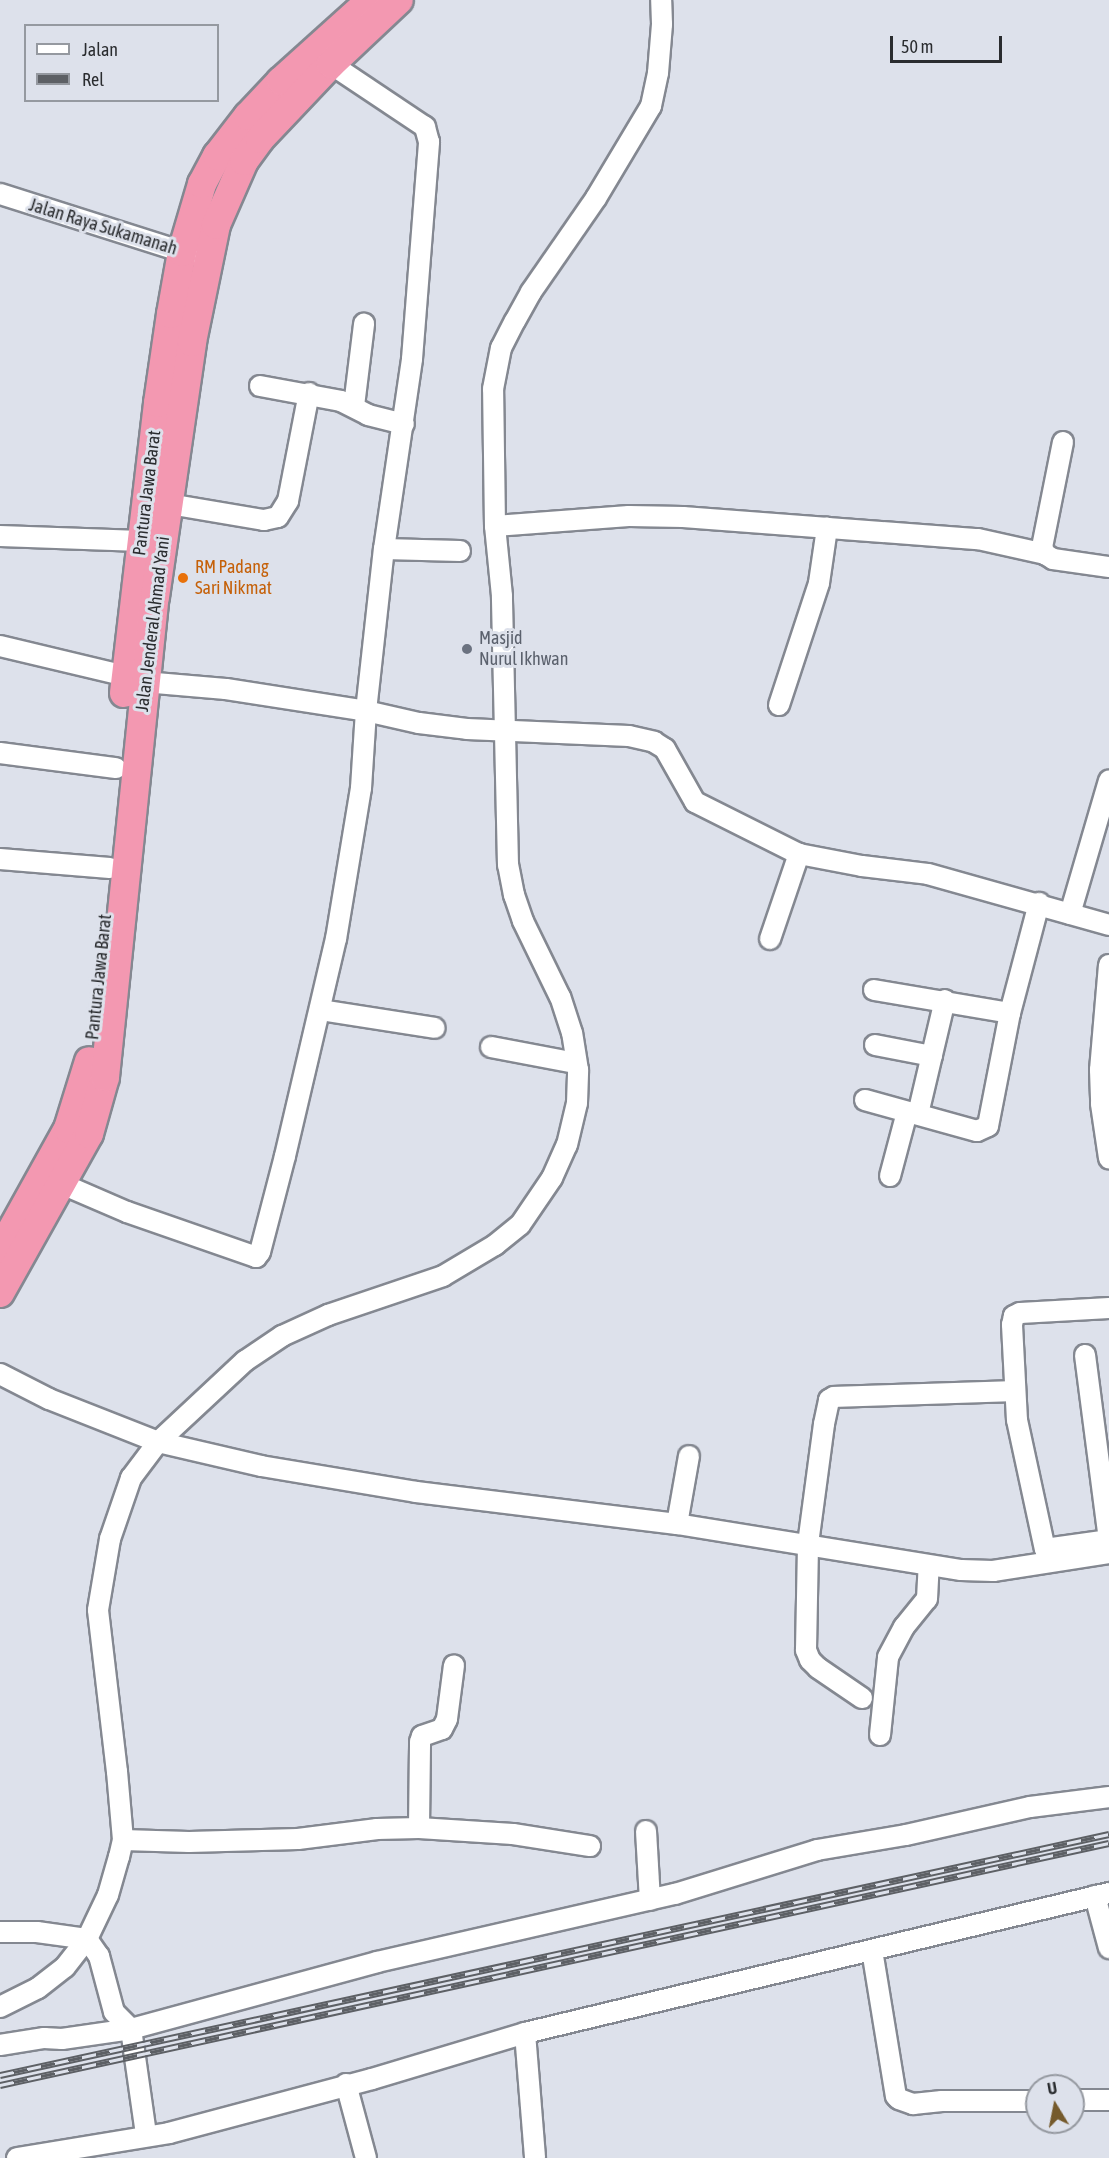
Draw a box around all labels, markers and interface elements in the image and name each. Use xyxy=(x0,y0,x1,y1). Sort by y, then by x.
legend xyxy=(24,24,219,102)
scale bar xyxy=(893,24,1006,62)
text: 50 m xyxy=(901,36,933,57)
text: Jalan xyxy=(82,39,118,60)
text: Rel xyxy=(82,69,104,90)
street label: Jalan Raya Sukamanah xyxy=(26,194,180,260)
street label: Pantura Jawa Barat xyxy=(129,429,165,557)
street label: Jalan Jenderal Ahmad Yani xyxy=(132,535,174,713)
place label: RM Padang Sari Nikmat xyxy=(195,557,272,600)
marker: RM Padang Sari Nikmat xyxy=(176,571,190,585)
place label: Masjid Nurul Ikhwan xyxy=(479,628,568,670)
marker: Masjid Nurul Ikhwan xyxy=(460,642,474,656)
street label: Pantura Jawa Barat xyxy=(82,913,116,1041)
north arrow xyxy=(1025,2074,1085,2134)
text: U xyxy=(1046,2079,1058,2098)

